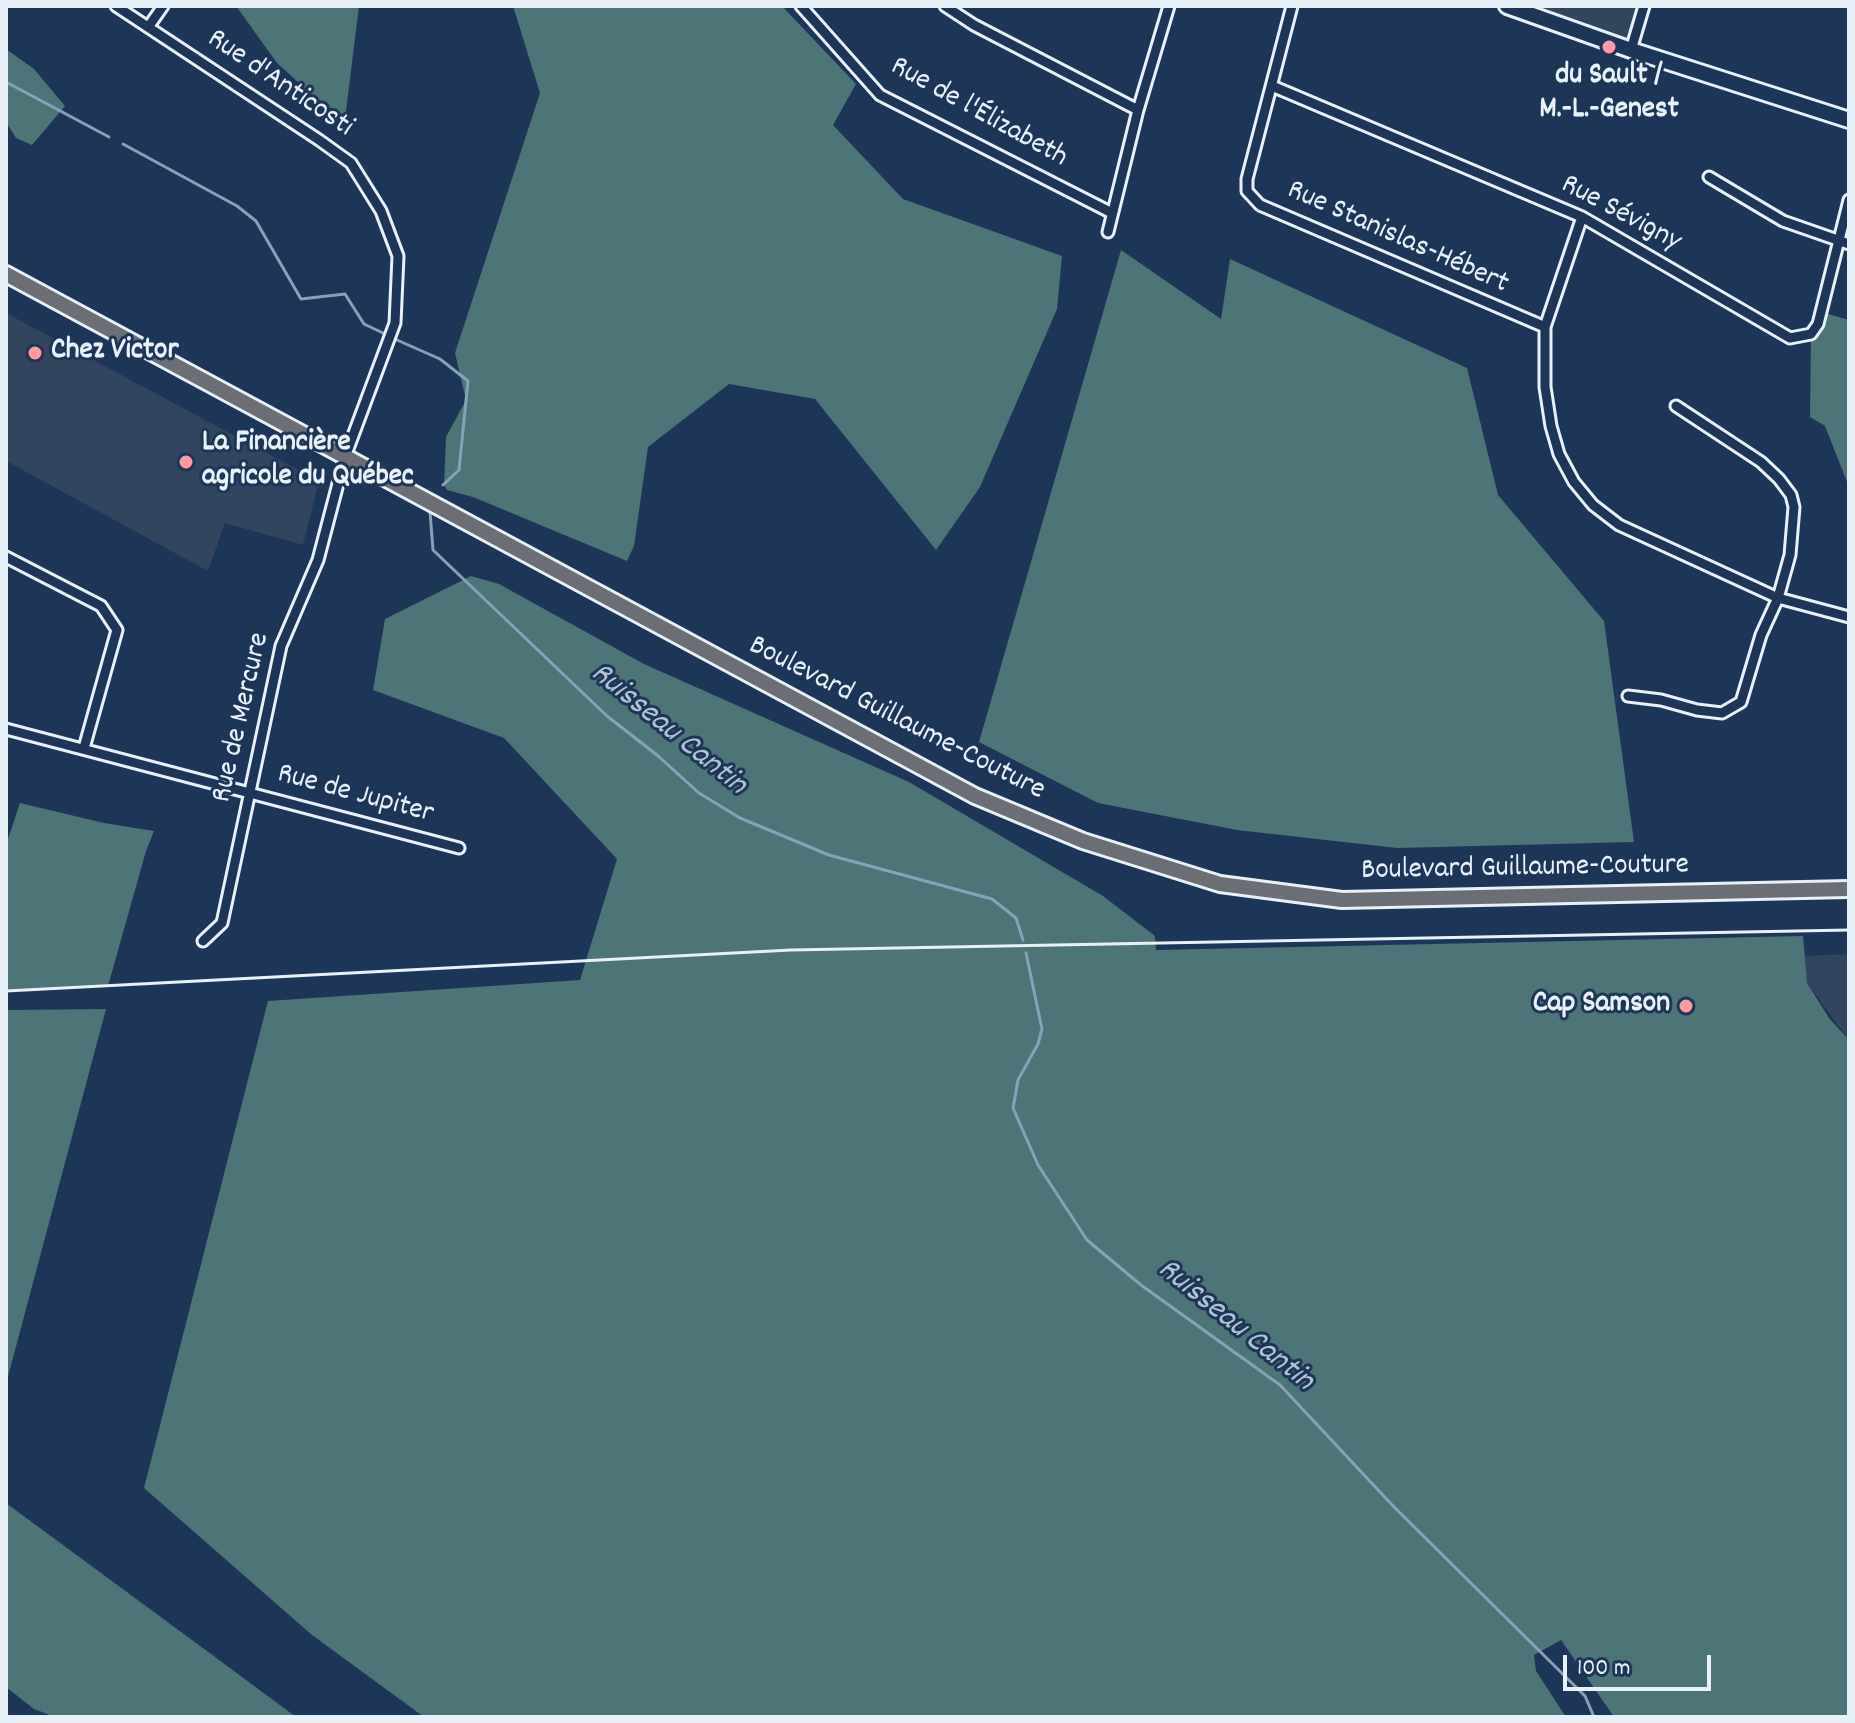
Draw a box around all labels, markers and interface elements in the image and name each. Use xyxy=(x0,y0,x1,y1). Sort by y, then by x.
street label: Rue d'Anticosti xyxy=(199,23,359,147)
marker: du Sault / M.-L.-Genest xyxy=(1600,38,1618,56)
street label: Rue de l'Élizabeth xyxy=(883,50,1073,178)
place label: du Sault / M.-L.-Genest xyxy=(1539,60,1679,130)
street label: Rue Sévigny xyxy=(1554,168,1686,262)
street label: Rue Stanislas-Hébert xyxy=(1281,174,1513,304)
place label: Chez Victor xyxy=(51,335,179,371)
marker: Chez Victor xyxy=(26,344,44,362)
place label: La Financière agricole du Québec xyxy=(202,427,414,498)
marker: La Financière agricole du Québec xyxy=(177,453,195,471)
street label: Rue de Mercure xyxy=(206,630,280,806)
street label: Boulevard Guillaume-Couture xyxy=(742,630,1050,810)
water label: Ruisseau Cantin xyxy=(581,656,753,806)
street label: Rue de Jupiter xyxy=(273,758,437,834)
street label: Boulevard Guillaume-Couture xyxy=(1361,849,1689,891)
place label: Cap Samson xyxy=(1533,988,1670,1024)
marker: Cap Samson xyxy=(1677,997,1695,1015)
water label: Ruisseau Cantin xyxy=(1148,1252,1320,1402)
scale bar xyxy=(1567,1639,1715,1689)
text: 100 m xyxy=(1577,1652,1630,1686)

